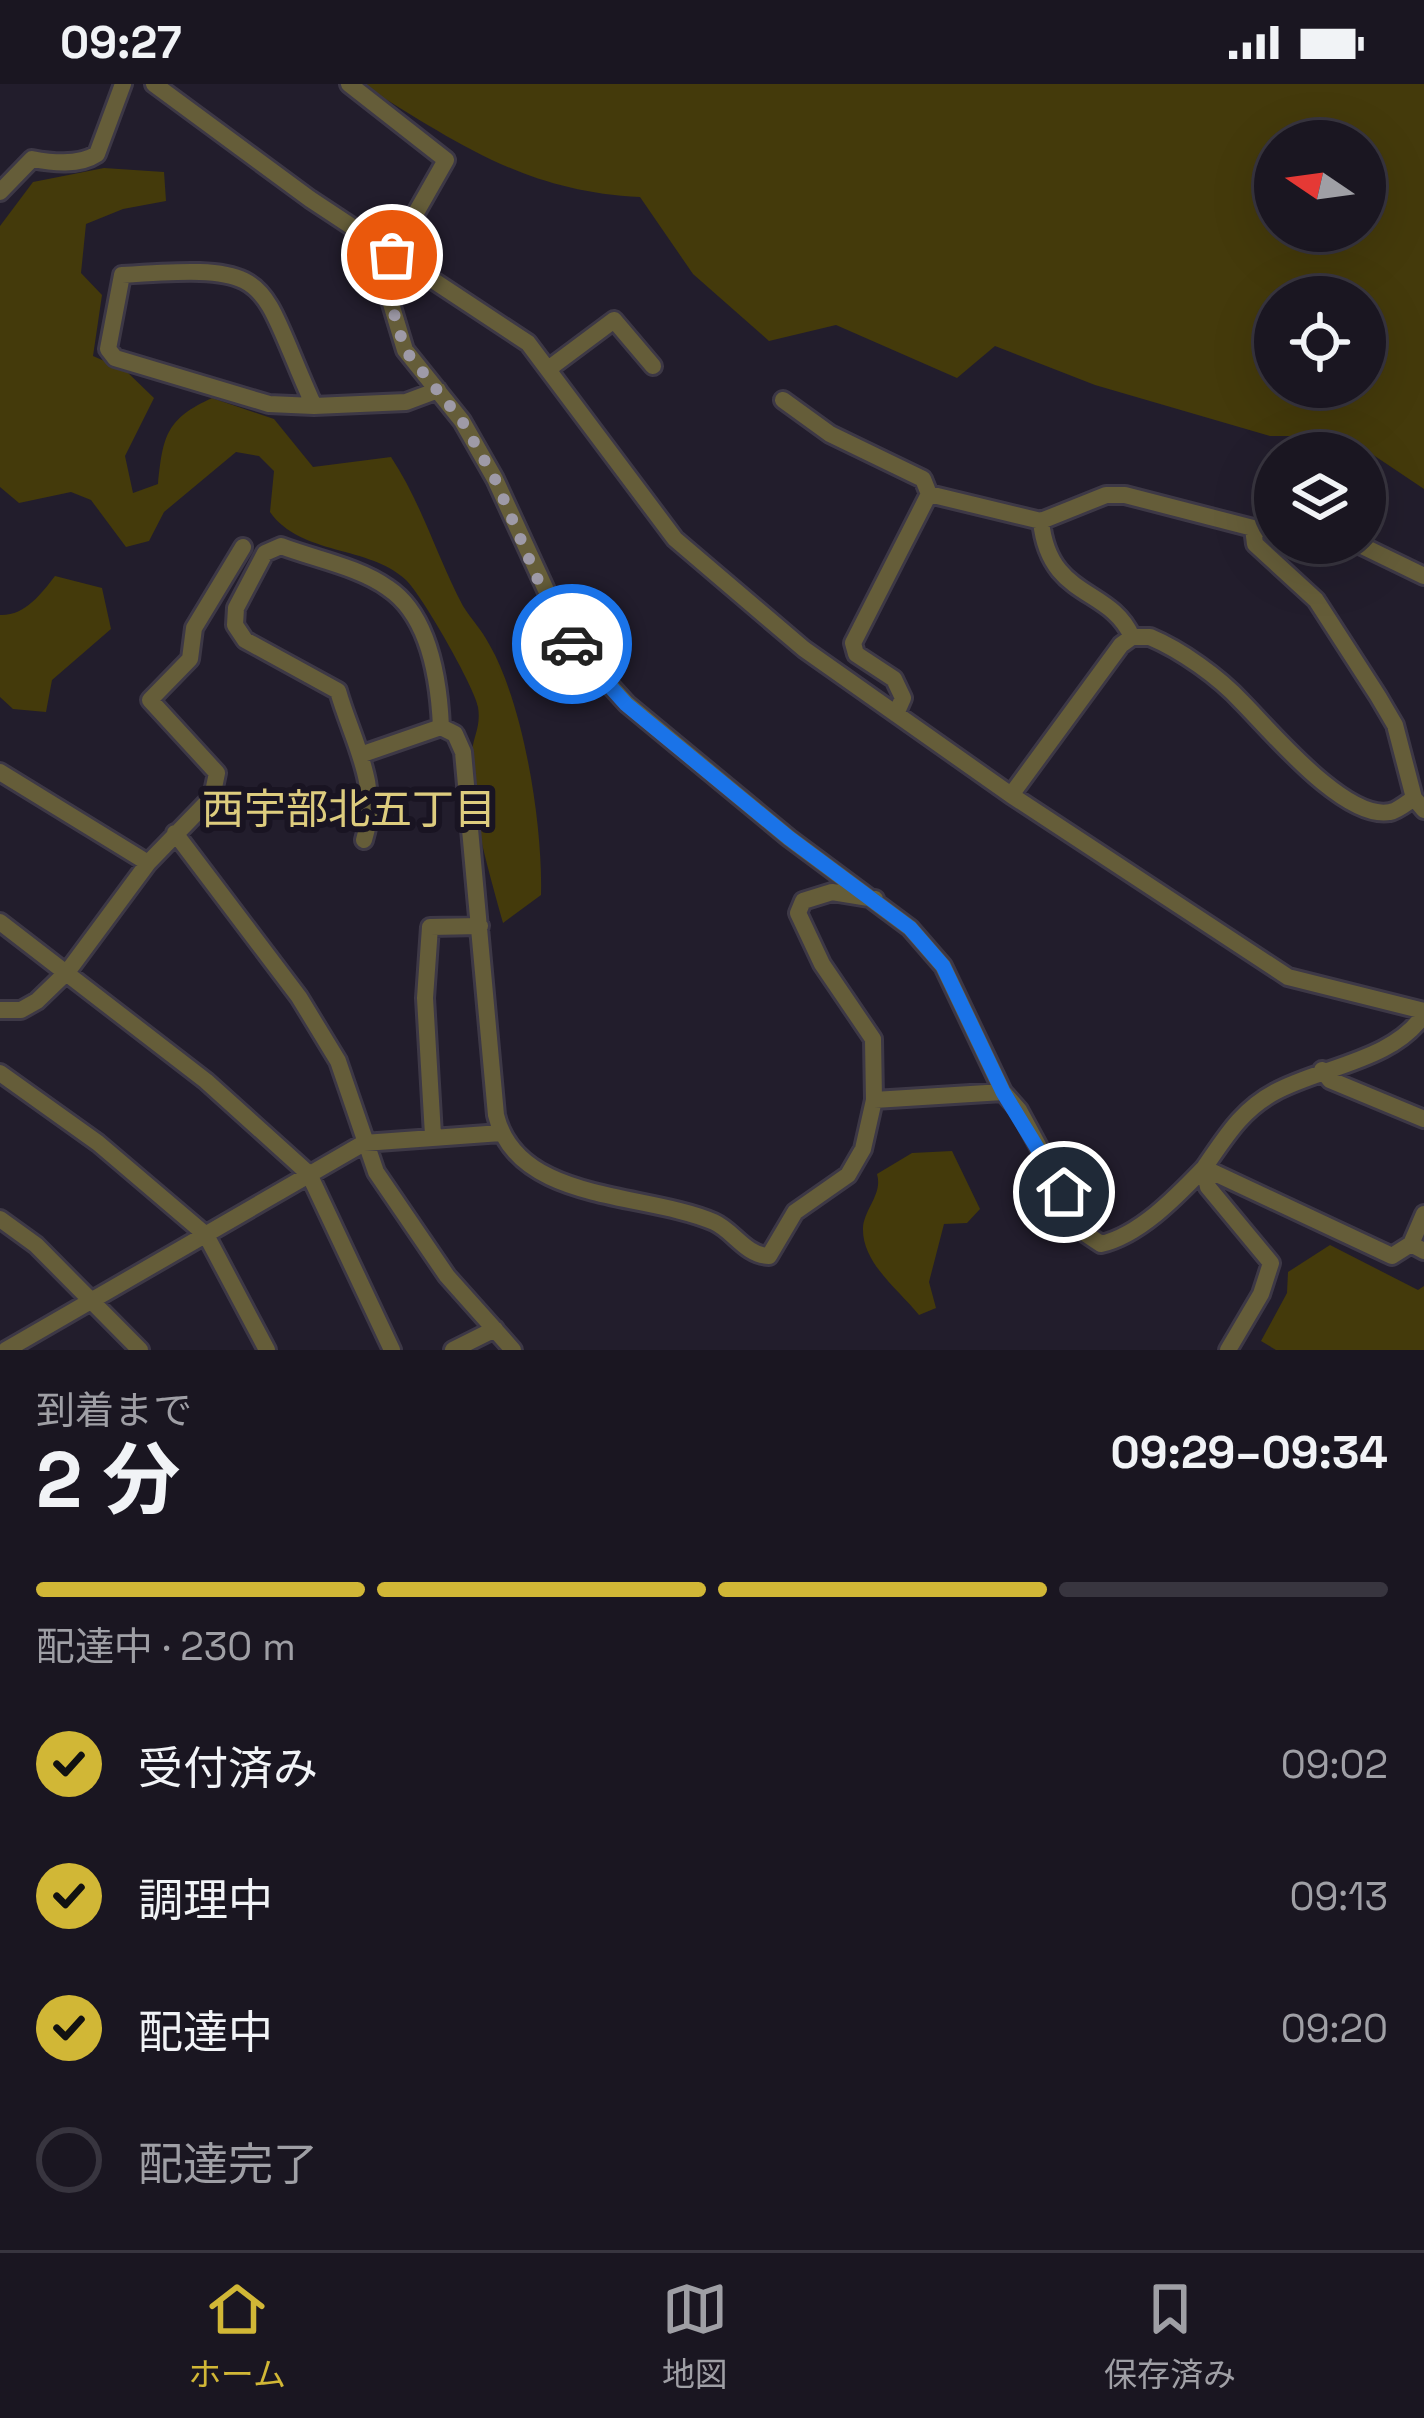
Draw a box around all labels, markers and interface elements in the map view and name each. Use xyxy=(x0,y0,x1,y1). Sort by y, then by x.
text: 09:27 xyxy=(60,14,182,71)
north arrow xyxy=(1254,120,1386,252)
map controls xyxy=(1254,120,1386,564)
pin xyxy=(341,204,443,306)
icon: bag xyxy=(359,222,425,288)
button: locate xyxy=(1254,276,1386,408)
button: layers xyxy=(1254,432,1386,564)
courier xyxy=(512,584,632,704)
icon: car xyxy=(539,611,605,677)
district label: 西宇部北五丁目 xyxy=(202,783,496,836)
pin xyxy=(1013,1141,1115,1243)
icon: home xyxy=(1031,1159,1097,1225)
text: 到着まで xyxy=(36,1386,192,1435)
text: 09:29–09:34 xyxy=(1111,1424,1388,1481)
text: 2 分 xyxy=(36,1430,180,1530)
text: 配達中 · 230 m xyxy=(36,1622,296,1671)
icon: check xyxy=(36,1731,102,1797)
text: 受付済み xyxy=(138,1740,318,1797)
text: 09:02 xyxy=(1281,1740,1388,1789)
icon: check xyxy=(36,1863,102,1929)
text: 調理中 xyxy=(138,1872,273,1929)
text: 09:13 xyxy=(1289,1872,1388,1921)
icon: check xyxy=(36,1995,102,2061)
text: 配達中 xyxy=(138,2004,273,2061)
text: 09:20 xyxy=(1281,2004,1388,2053)
text: 配達完了 xyxy=(138,2136,318,2193)
tab: ホーム xyxy=(188,2276,286,2396)
tab: 地図 xyxy=(662,2276,728,2396)
tab: 保存済み xyxy=(1104,2276,1236,2396)

